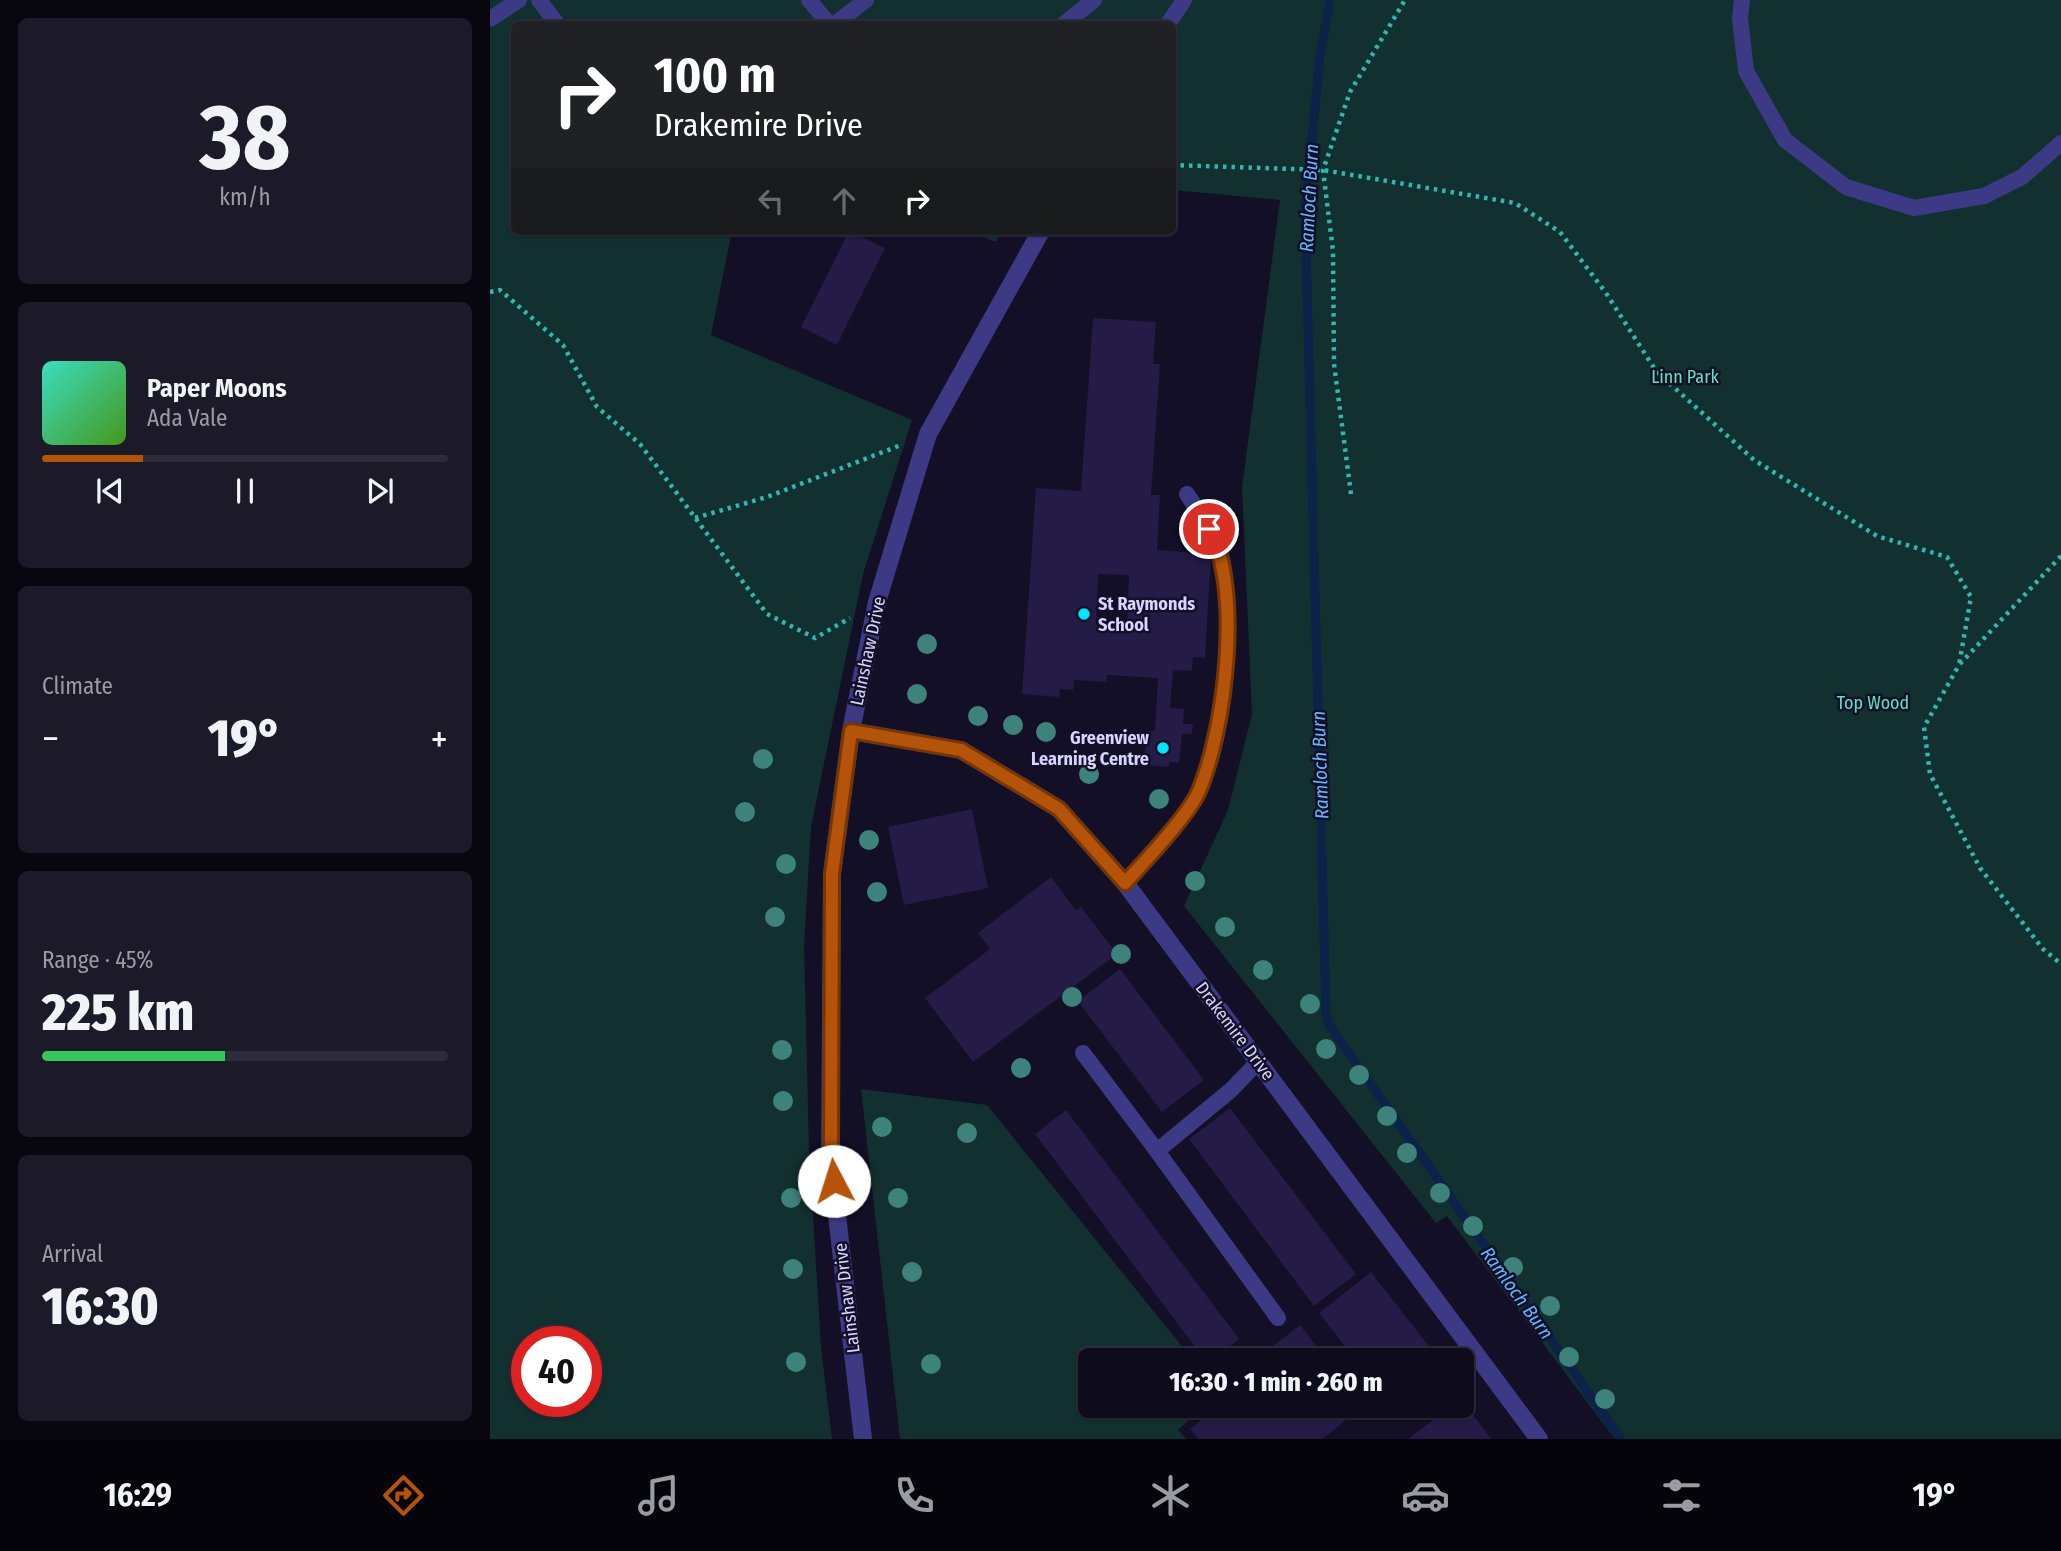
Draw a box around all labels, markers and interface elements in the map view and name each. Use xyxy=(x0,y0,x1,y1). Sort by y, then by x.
text: 100 m xyxy=(654,46,776,105)
icon: right xyxy=(539,49,630,140)
text: 38 xyxy=(199,83,291,192)
text: Drakemire Drive xyxy=(654,106,863,144)
water label: Ramloch Burn xyxy=(1295,143,1323,253)
icon: left xyxy=(752,182,790,220)
icon: ahead xyxy=(825,182,863,220)
icon: right xyxy=(898,182,936,220)
text: km/h xyxy=(219,183,271,211)
park label: Linn Park xyxy=(1651,366,1719,388)
text: Paper Moons xyxy=(147,373,287,404)
text: Ada Vale xyxy=(147,404,227,432)
icon: previous xyxy=(91,472,129,510)
icon: pause xyxy=(226,472,264,510)
icon: next xyxy=(361,472,399,510)
pin xyxy=(1179,499,1239,559)
icon: arrive xyxy=(1190,510,1228,548)
place label: St Raymonds School xyxy=(1098,593,1195,636)
street label: Lainshaw Drive xyxy=(846,594,890,707)
marker: St Raymonds School xyxy=(1076,606,1092,622)
text: Climate xyxy=(42,672,113,700)
park label: Top Wood xyxy=(1837,692,1909,714)
text: 19° xyxy=(208,707,282,770)
water label: Ramloch Burn xyxy=(1307,710,1333,820)
text: − xyxy=(42,716,59,762)
text: + xyxy=(431,716,448,762)
place label: Greenview Learning Centre xyxy=(1031,727,1150,770)
marker: Greenview Learning Centre xyxy=(1155,740,1171,756)
text: Range · 45% xyxy=(42,946,153,974)
street label: Drakemire Drive xyxy=(1191,977,1279,1085)
text: 225 km xyxy=(42,981,194,1044)
position arrow xyxy=(797,1144,871,1218)
text: Arrival xyxy=(42,1240,103,1268)
street label: Lainshaw Drive xyxy=(829,1242,865,1354)
water label: Ramloch Burn xyxy=(1476,1242,1558,1344)
text: 16:30 xyxy=(42,1275,159,1338)
speed limit sign: 40 xyxy=(511,1326,602,1417)
text: 16:30 · 1 min · 260 m xyxy=(1169,1367,1383,1398)
icon: directions xyxy=(379,1471,428,1520)
icon: music xyxy=(634,1471,683,1520)
icon: phone xyxy=(890,1471,939,1520)
icon: climate xyxy=(1146,1471,1195,1520)
icon: car xyxy=(1401,1471,1450,1520)
icon: filters xyxy=(1657,1471,1706,1520)
text: 16:29 xyxy=(103,1476,172,1514)
text: 19° xyxy=(1913,1476,1958,1514)

